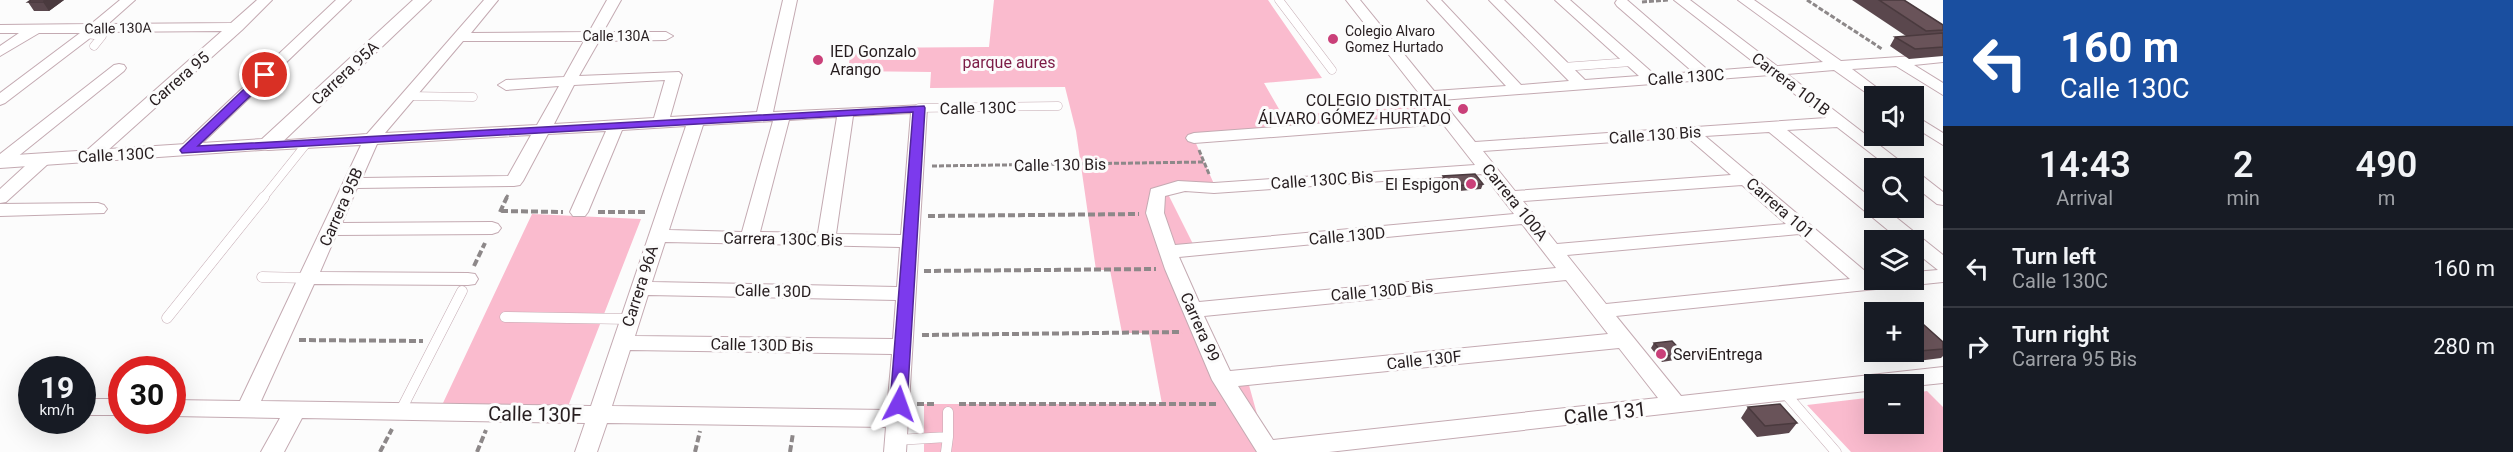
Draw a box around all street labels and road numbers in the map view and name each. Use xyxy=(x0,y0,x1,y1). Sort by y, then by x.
street label: Calle 130A xyxy=(84,19,152,37)
street label: Calle 130A xyxy=(582,28,650,44)
street label: Carrera 95A xyxy=(308,37,383,109)
street label: Carrera 95 xyxy=(145,48,213,110)
street label: Carrera 101B xyxy=(1748,48,1834,120)
street label: Calle 130C xyxy=(1647,65,1725,89)
street label: Calle 130C xyxy=(939,98,1017,118)
street label: Calle 130 Bis xyxy=(1608,122,1702,148)
street label: Calle 130C xyxy=(77,144,155,166)
street label: Calle 130 Bis xyxy=(1014,155,1106,175)
street label: Carrera 100A xyxy=(1478,160,1552,245)
street label: Carrera 95B xyxy=(315,165,367,249)
street label: Calle 130C Bis xyxy=(1270,167,1374,193)
street label: Carrera 101 xyxy=(1742,174,1818,242)
street label: Calle 130D xyxy=(1308,223,1386,249)
street label: Carrera 130C Bis xyxy=(723,228,843,250)
street label: Carrera 96A xyxy=(618,242,662,329)
street label: Calle 130D Bis xyxy=(1330,277,1434,305)
street label: Calle 130D xyxy=(734,281,812,301)
street label: Carrera 99 xyxy=(1176,289,1224,365)
street label: Calle 130D Bis xyxy=(710,335,814,355)
street label: Calle 130F xyxy=(1386,347,1463,373)
street label: Calle 131 xyxy=(1563,397,1647,429)
street label: Calle 130F xyxy=(488,401,582,427)

